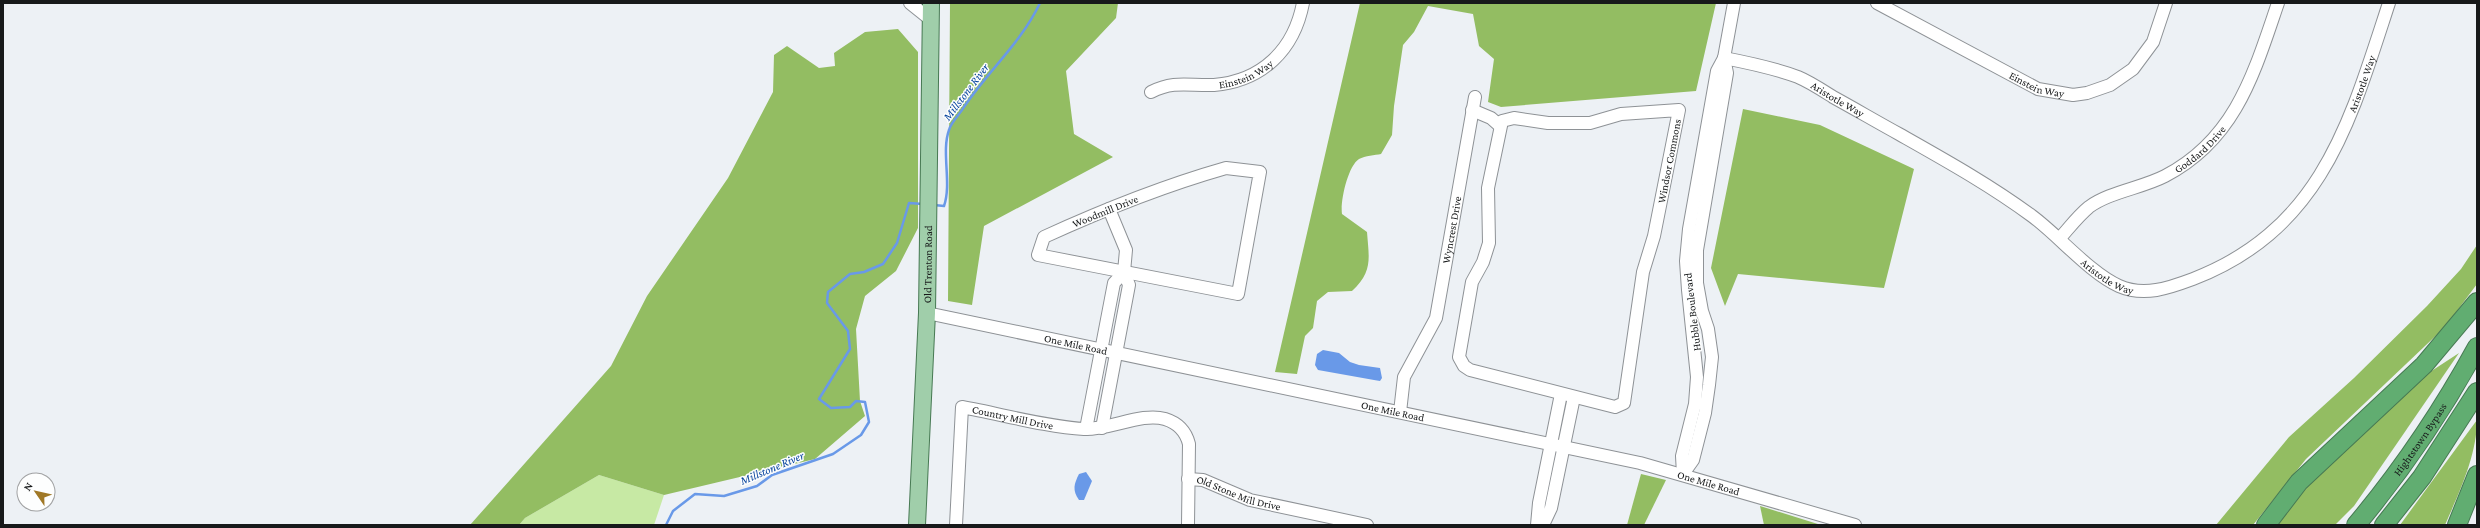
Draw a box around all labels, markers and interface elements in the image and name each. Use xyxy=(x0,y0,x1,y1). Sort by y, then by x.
street label: Aristotle Way xyxy=(2346,53,2379,114)
street label: Einstein Way xyxy=(1218,57,1277,90)
water label: Millstone River xyxy=(939,60,992,124)
street label: Einstein Way xyxy=(2007,69,2066,101)
street label: Aristotle Way xyxy=(1809,79,1867,121)
street label: Windsor Commons xyxy=(1655,118,1683,204)
street label: Goddard Drive xyxy=(2172,123,2228,175)
street label: Woodmill Drive xyxy=(1070,192,1140,230)
street label: Wyncrest Drive xyxy=(1440,195,1463,264)
street label: Old Trenton Road xyxy=(921,225,934,303)
street label: Aristotle Way xyxy=(2079,256,2135,297)
street label: Hubble Boulevard xyxy=(1681,272,1703,352)
street label: One Mile Road xyxy=(1043,332,1109,357)
street label: One Mile Road xyxy=(1360,398,1426,424)
street label: Hightstown Bypass xyxy=(2391,401,2449,478)
street label: Country Mill Drive xyxy=(971,403,1054,431)
water label: Millstone River xyxy=(737,448,807,488)
street label: One Mile Road xyxy=(1676,468,1741,498)
north arrow xyxy=(16,472,56,512)
street label: Old Stone Mill Drive xyxy=(1196,474,1282,512)
text: N xyxy=(21,480,35,493)

